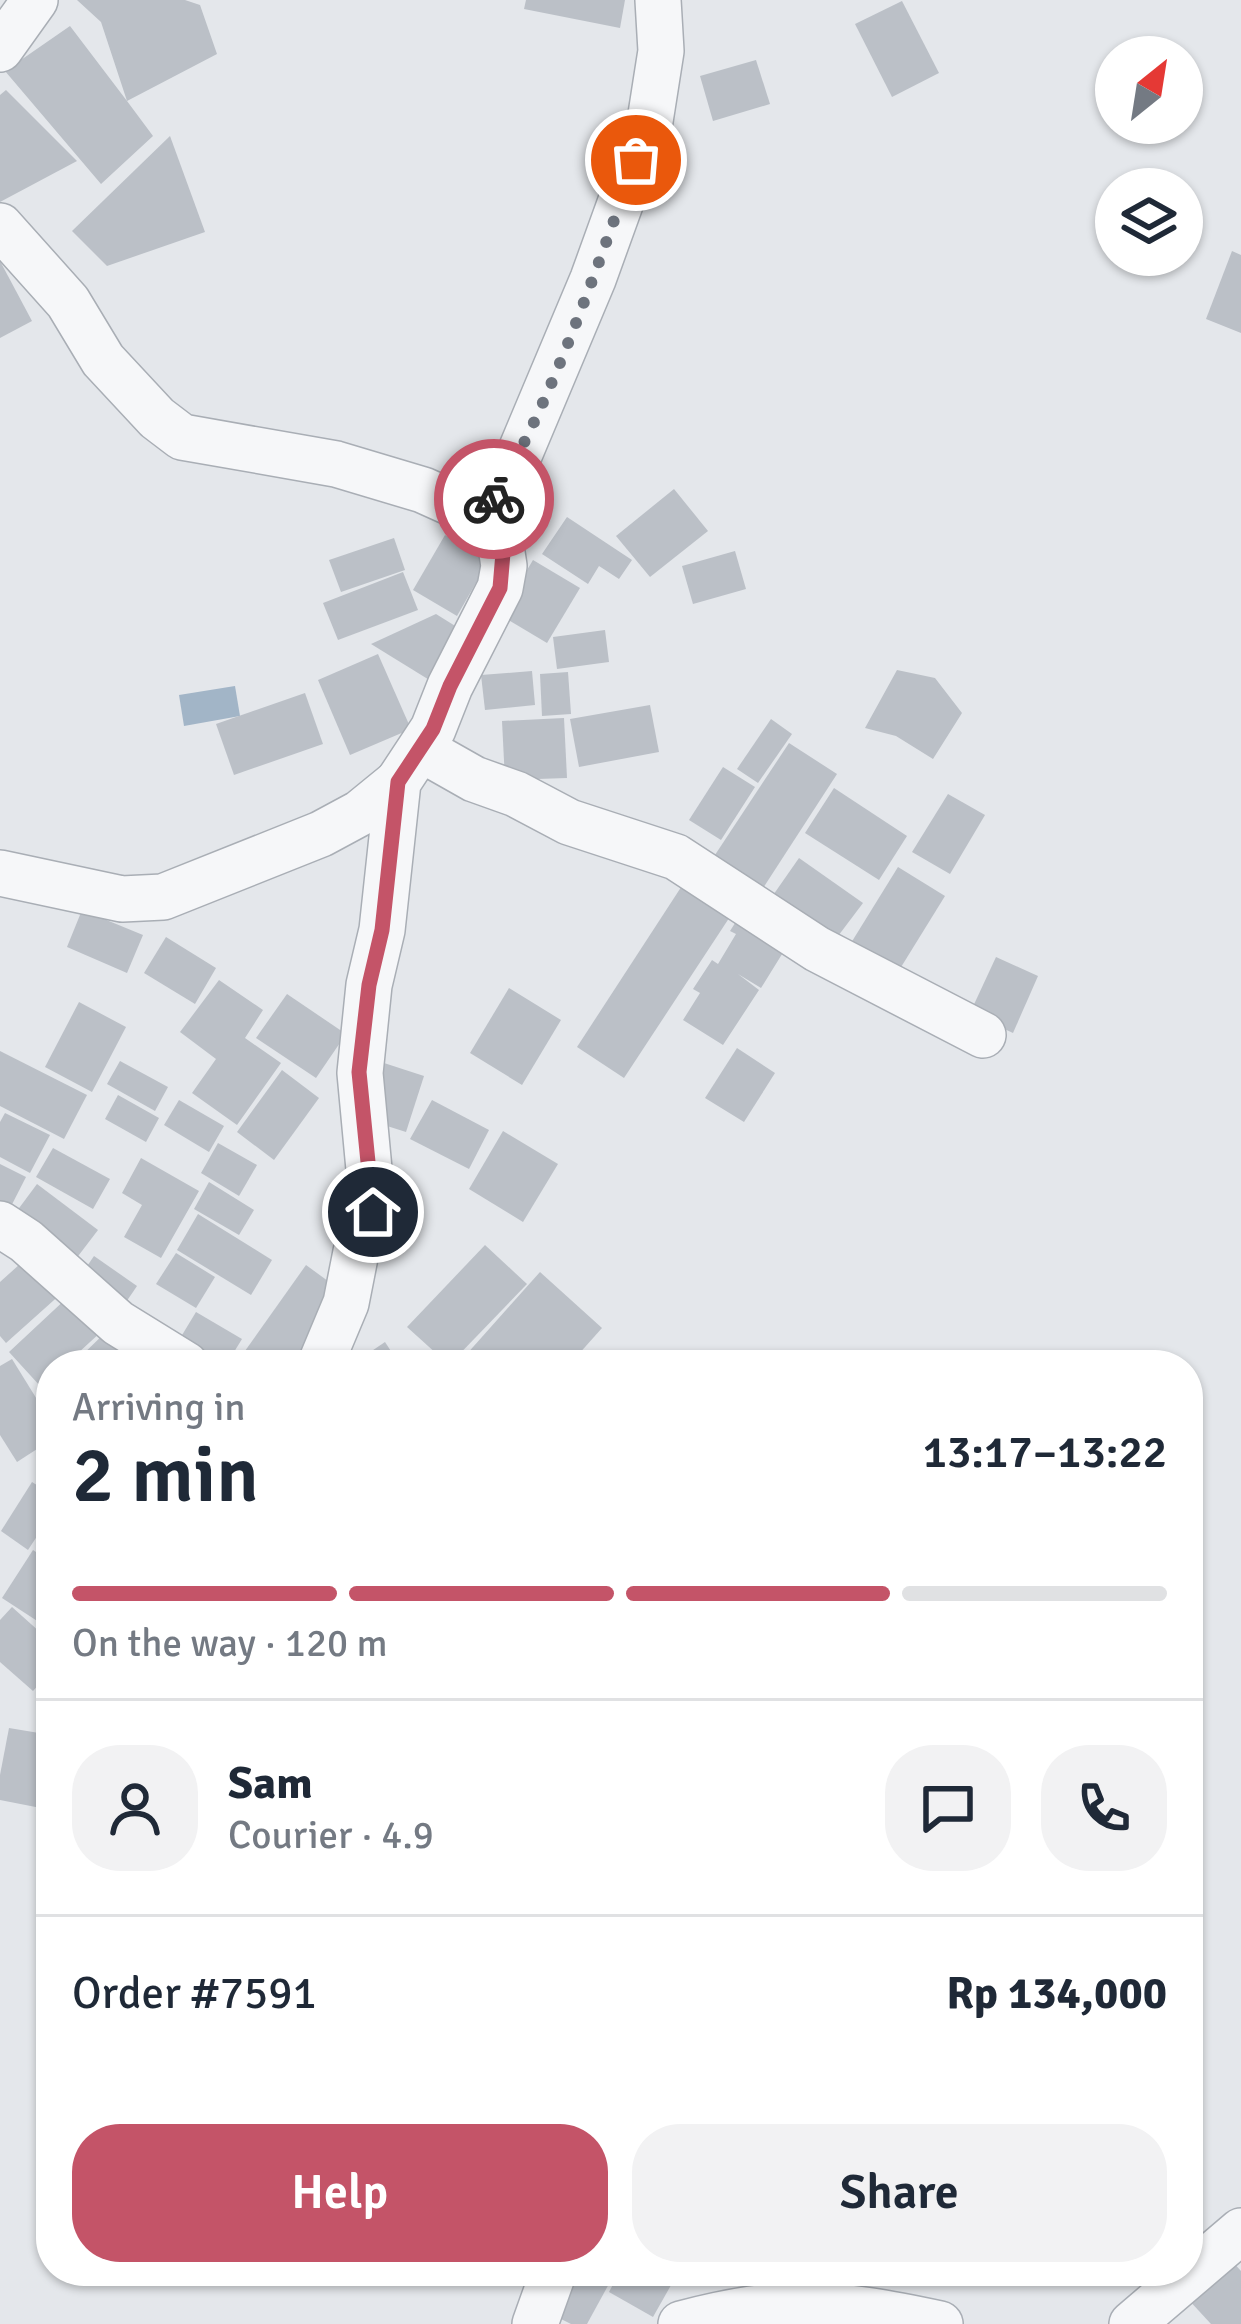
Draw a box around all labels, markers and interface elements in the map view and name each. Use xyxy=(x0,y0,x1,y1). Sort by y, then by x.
north arrow xyxy=(1095,36,1203,144)
map controls xyxy=(1095,36,1203,276)
pin xyxy=(585,109,687,211)
icon: bag xyxy=(603,127,669,193)
button: layers xyxy=(1095,168,1203,276)
courier xyxy=(434,439,554,559)
icon: bike xyxy=(461,466,527,532)
pin xyxy=(322,1161,424,1263)
icon: home xyxy=(340,1179,406,1245)
text: Arriving in xyxy=(72,1383,246,1431)
text: 13:17–13:22 xyxy=(923,1425,1167,1480)
text: 2 min xyxy=(72,1428,259,1524)
text: On the way · 120 m xyxy=(72,1619,388,1667)
button: person xyxy=(72,1745,198,1871)
button: chat xyxy=(885,1745,1011,1871)
button: phone xyxy=(1041,1745,1167,1871)
text: Sam xyxy=(228,1756,313,1811)
text: Courier · 4.9 xyxy=(228,1811,434,1859)
text: Order #7591 xyxy=(72,1966,317,2021)
text: Rp 134,000 xyxy=(946,1966,1167,2021)
button: Help xyxy=(72,2124,608,2262)
button: Share xyxy=(632,2124,1167,2262)

